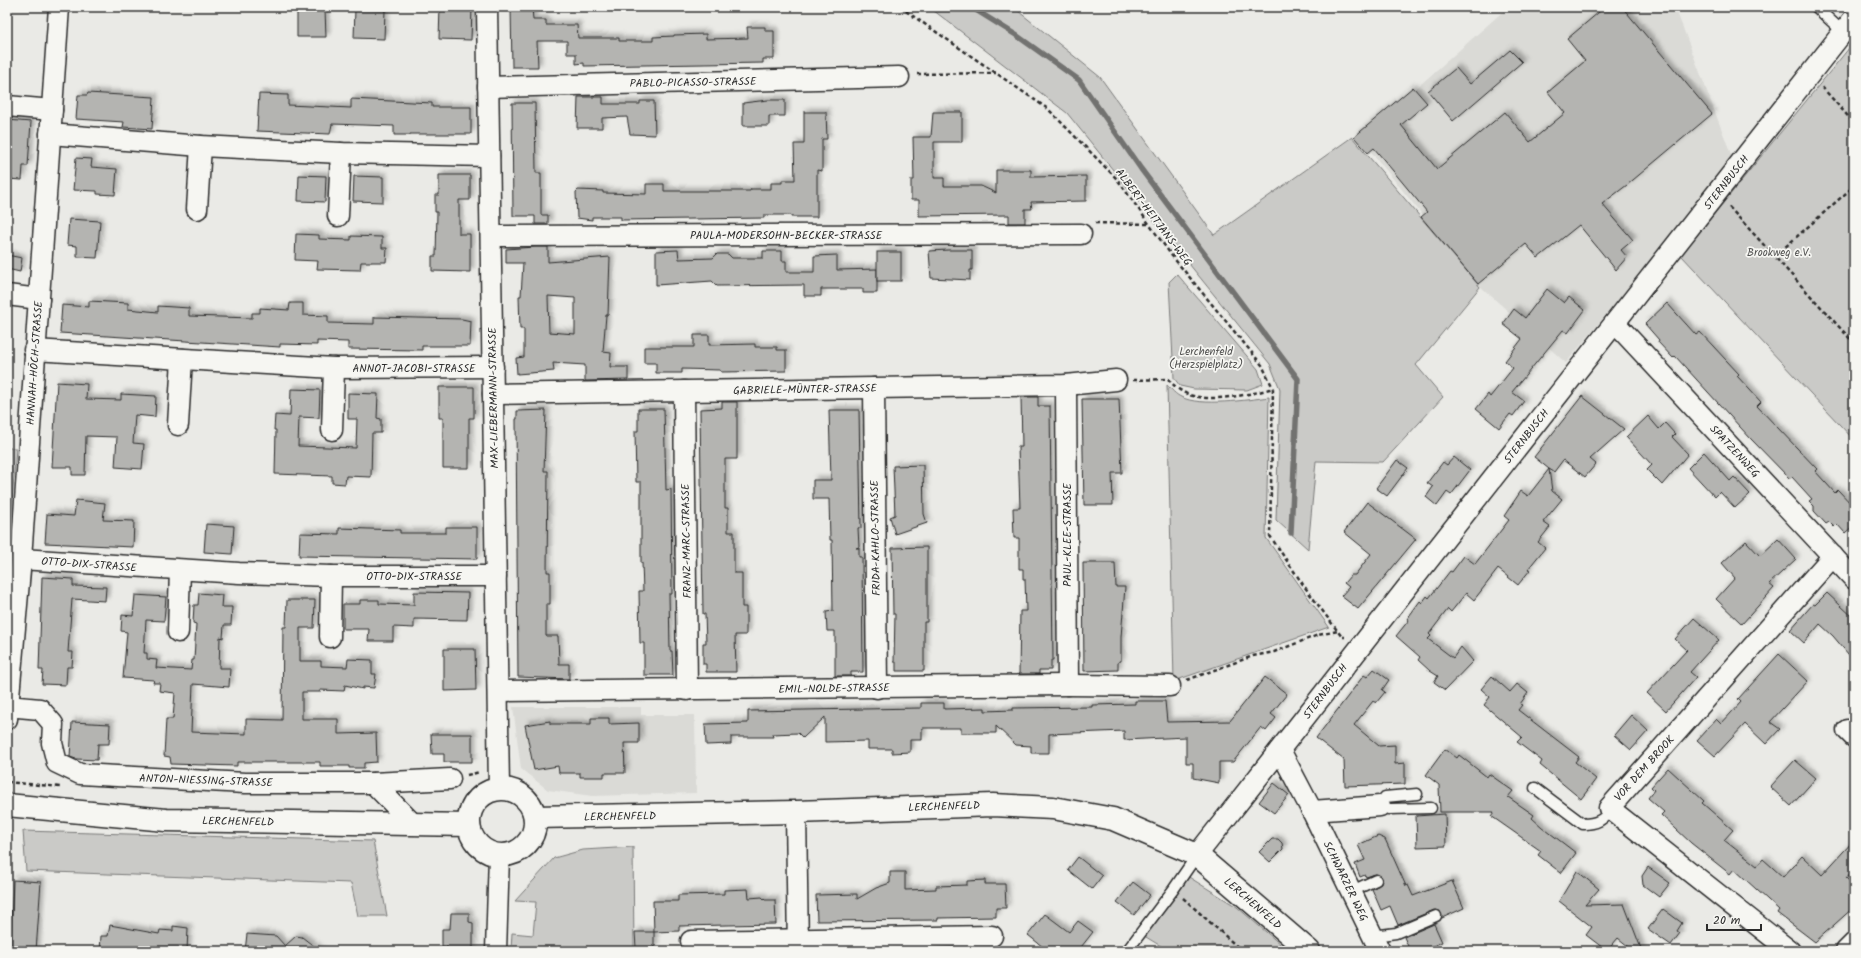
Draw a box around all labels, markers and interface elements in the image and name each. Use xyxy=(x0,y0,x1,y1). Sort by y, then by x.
street label: PABLO-PICASSO-STRASSE xyxy=(630,73,757,93)
street label: STERNBUSCH xyxy=(1700,151,1754,214)
street label: ALBERT-HEITJANS-WEG xyxy=(1110,165,1196,270)
street label: PAULA-MODERSOHN-BECKER-STRASSE xyxy=(690,227,883,245)
park label: Brookweg e.V. xyxy=(1747,244,1811,262)
street label: HANNAH-HÖCH-STRASSE xyxy=(22,300,48,426)
street label: MAX-LIEBERMANN-STRASSE xyxy=(484,327,504,469)
park label: Lerchenfeld (Herzspielplatz) xyxy=(1169,343,1243,374)
street label: ANNOT-JACOBI-STRASSE xyxy=(353,360,476,378)
street label: GABRIELE-MÜNTER-STRASSE xyxy=(733,380,878,400)
street label: STERNBUSCH xyxy=(1500,405,1554,468)
street label: SPATZENWEG xyxy=(1705,421,1764,482)
street label: FRIDA-KAHLO-STRASSE xyxy=(866,479,886,596)
street label: FRANZ-MARC-STRASSE xyxy=(677,483,697,598)
street label: PAUL-KLEE-STRASSE xyxy=(1059,483,1077,587)
street label: OTTO-DIX-STRASSE xyxy=(41,553,138,577)
street label: OTTO-DIX-STRASSE xyxy=(366,568,462,586)
street label: STERNBUSCH xyxy=(1299,660,1353,723)
street label: EMIL-NOLDE-STRASSE xyxy=(778,679,890,699)
street label: VOR DEM BROOK xyxy=(1610,731,1680,806)
street label: ANTON-NIESSING-STRASSE xyxy=(139,770,274,792)
street label: LERCHENFELD xyxy=(908,797,980,817)
street label: LERCHENFELD xyxy=(584,807,656,827)
street label: LERCHENFELD xyxy=(202,812,274,832)
street label: SCHWARZER WEG xyxy=(1318,838,1372,925)
street label: LERCHENFELD xyxy=(1219,873,1285,934)
scale bar xyxy=(1707,906,1761,932)
text: 20 m xyxy=(1713,911,1741,930)

